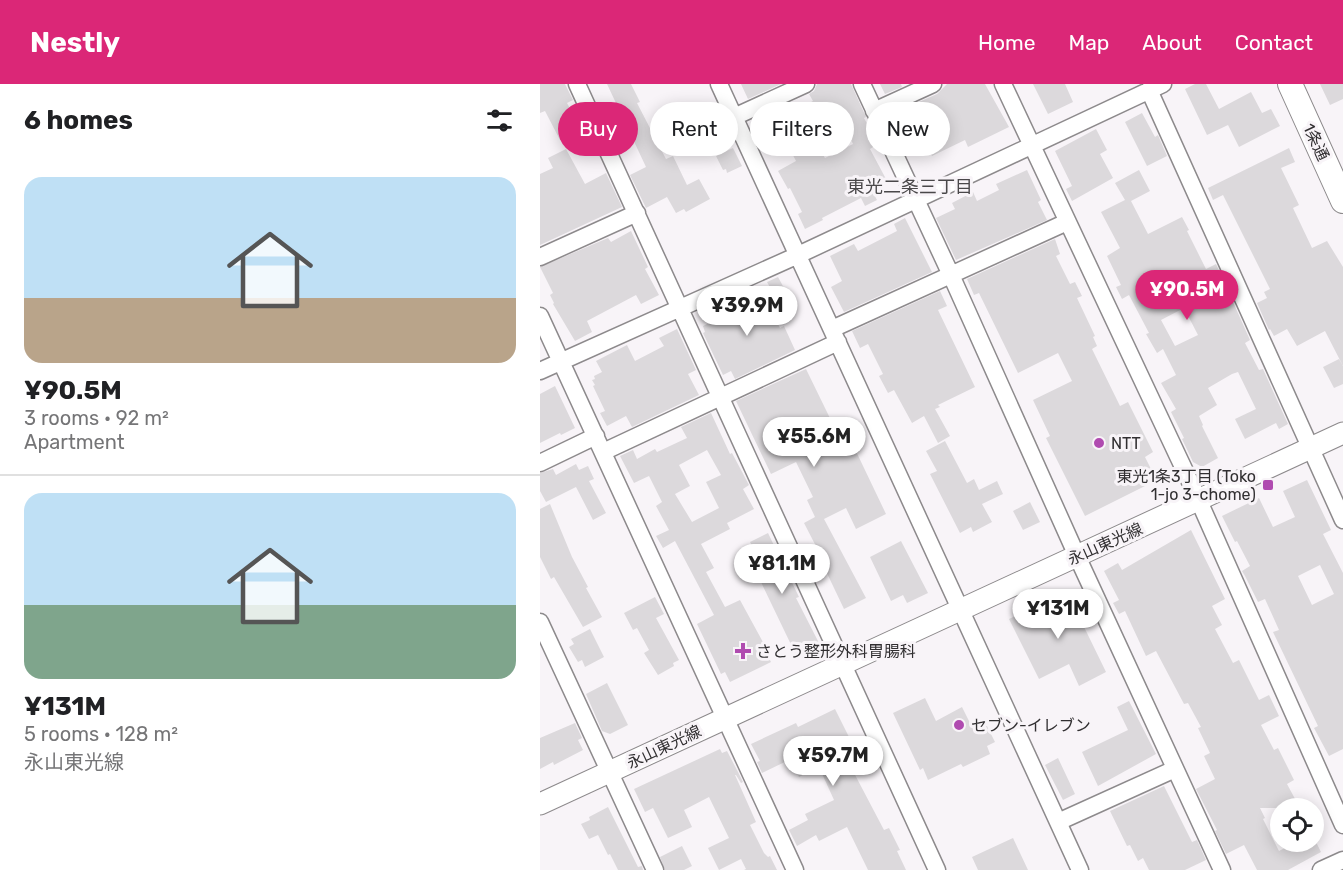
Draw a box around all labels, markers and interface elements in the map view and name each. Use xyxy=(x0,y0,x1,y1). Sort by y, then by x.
text: Nestly xyxy=(30,26,120,59)
text: Home xyxy=(978,30,1035,55)
text: Map xyxy=(1068,30,1109,55)
text: About xyxy=(1142,30,1202,55)
text: Contact xyxy=(1235,30,1313,55)
chip: Buy xyxy=(558,102,638,156)
chip: Rent xyxy=(650,102,738,156)
chip: Filters xyxy=(750,102,854,156)
chip: New xyxy=(866,102,950,156)
icon: filters xyxy=(483,104,516,137)
text: 6 homes xyxy=(24,105,133,136)
street label: 1条通 xyxy=(1299,120,1333,164)
district label: 東光二条三丁目 xyxy=(847,176,973,198)
icon: home xyxy=(216,216,324,324)
pin: ¥90.5M xyxy=(1138,270,1236,321)
text: ¥90.5M xyxy=(1149,277,1225,301)
pin: ¥39.9M xyxy=(698,286,796,337)
text: ¥39.9M xyxy=(710,293,784,317)
text: ¥90.5M xyxy=(24,375,122,406)
text: 3 rooms · 92 m² xyxy=(24,406,169,430)
pin: ¥55.6M xyxy=(765,417,863,468)
text: ¥55.6M xyxy=(777,424,851,448)
text: Apartment xyxy=(24,430,125,454)
place label: NTT xyxy=(1111,434,1141,453)
marker: NTT xyxy=(1092,436,1106,450)
place label: 東光1条3丁目 (Toko 1-jo 3-chome) xyxy=(1116,467,1256,504)
marker: 東光1条3丁目 (Toko 1-jo 3-chome) xyxy=(1261,478,1275,492)
street label: 永山東光線 xyxy=(1065,519,1145,569)
icon: home xyxy=(216,532,324,640)
pin: ¥81.1M xyxy=(733,544,831,595)
text: ¥81.1M xyxy=(748,551,816,575)
pin: ¥131M xyxy=(1016,589,1100,640)
text: ¥131M xyxy=(1026,596,1090,620)
marker: さとう整形外科胃腸科 xyxy=(734,642,752,660)
place label: さとう整形外科胃腸科 xyxy=(756,642,916,661)
text: ¥131M xyxy=(24,691,106,722)
place label: セブン-イレブン xyxy=(971,716,1091,735)
marker: セブン-イレブン xyxy=(952,718,966,732)
street label: 永山東光線 xyxy=(624,721,704,773)
text: 5 rooms · 128 m² xyxy=(24,722,178,746)
pin: ¥59.7M xyxy=(784,736,882,787)
text: ¥59.7M xyxy=(797,743,869,767)
text: 永山東光線 xyxy=(24,750,124,774)
map controls xyxy=(1270,798,1324,852)
button: locate xyxy=(1270,798,1324,852)

